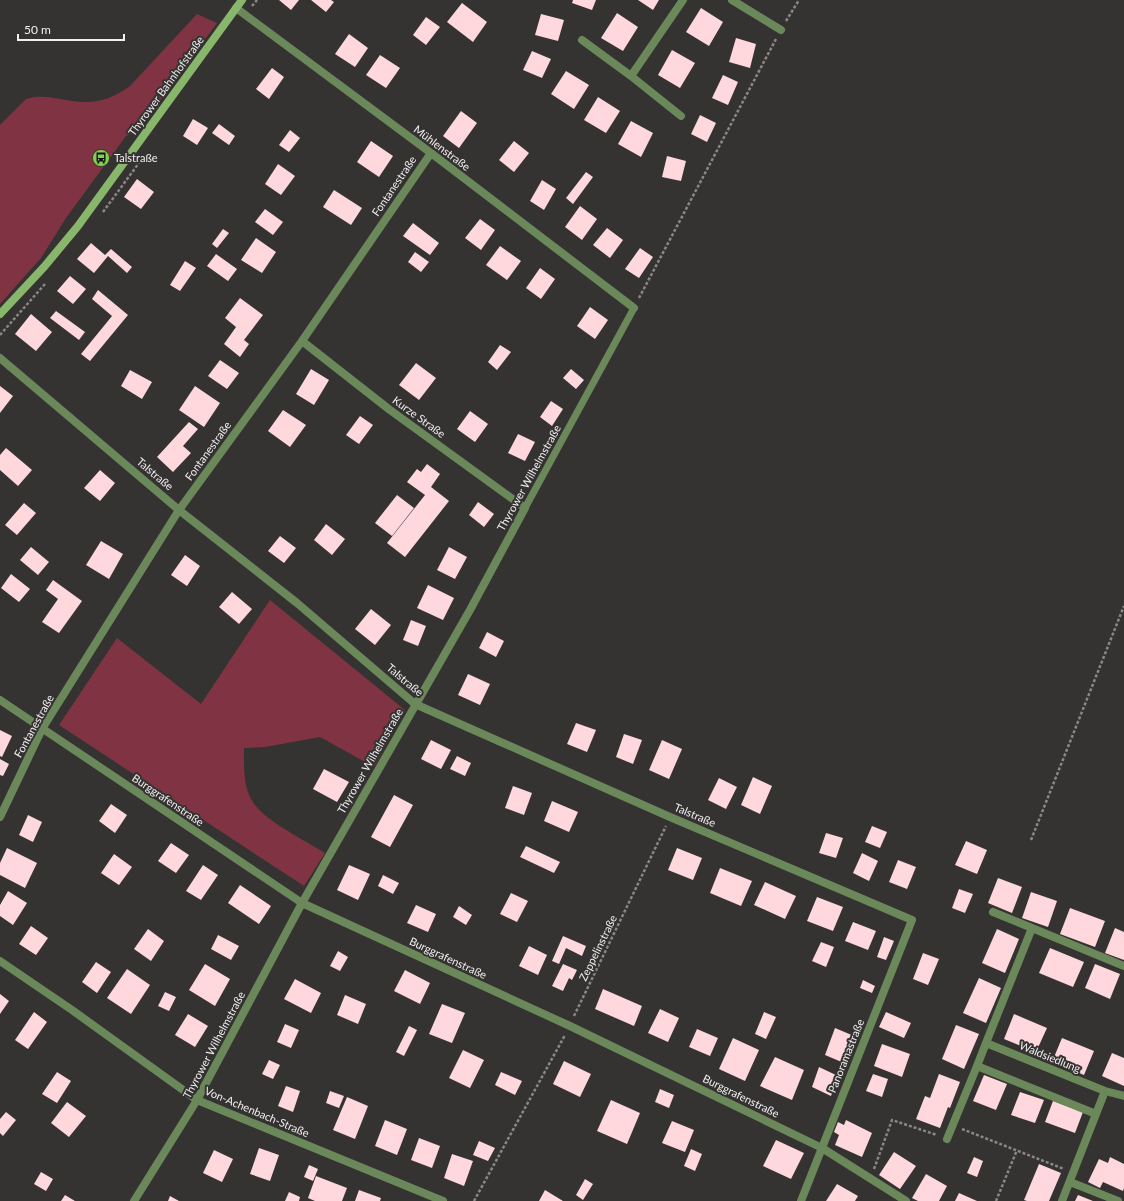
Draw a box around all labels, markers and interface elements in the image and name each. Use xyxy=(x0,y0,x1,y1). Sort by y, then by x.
scale bar xyxy=(18,16,124,42)
text: 50 m xyxy=(24,22,51,37)
street label: Thyrower Bahnhofstraße xyxy=(125,33,206,138)
street label: Mühlenstraße xyxy=(412,122,473,173)
bus stop icon: Talstraße xyxy=(91,148,111,168)
place label: Talstraße xyxy=(114,151,158,164)
street label: Fontanestraße xyxy=(369,153,419,218)
street label: Kurze Straße xyxy=(390,393,448,440)
street label: Fontanestraße xyxy=(182,419,233,483)
street label: Thyrower Wilhelmstraße xyxy=(494,422,563,533)
street label: Talstraße xyxy=(134,455,176,493)
street label: Talstraße xyxy=(384,661,426,699)
street label: Fontanestraße xyxy=(11,692,56,759)
street label: Thyrower Wilhelmstraße xyxy=(334,706,405,816)
street label: Burggrafenstraße xyxy=(130,771,207,828)
street label: Talstraße xyxy=(673,800,718,829)
street label: Zeppelinstraße xyxy=(576,912,619,983)
street label: Burggrafenstraße xyxy=(408,934,489,981)
street label: Thyrower Wilhelmstraße xyxy=(180,989,247,1100)
street label: Panoramastraße xyxy=(825,1017,866,1095)
street label: Waldsiedlung xyxy=(1018,1038,1083,1075)
street label: Burggrafenstraße xyxy=(701,1071,782,1120)
street label: Von-Achenbach-Straße xyxy=(203,1084,311,1139)

